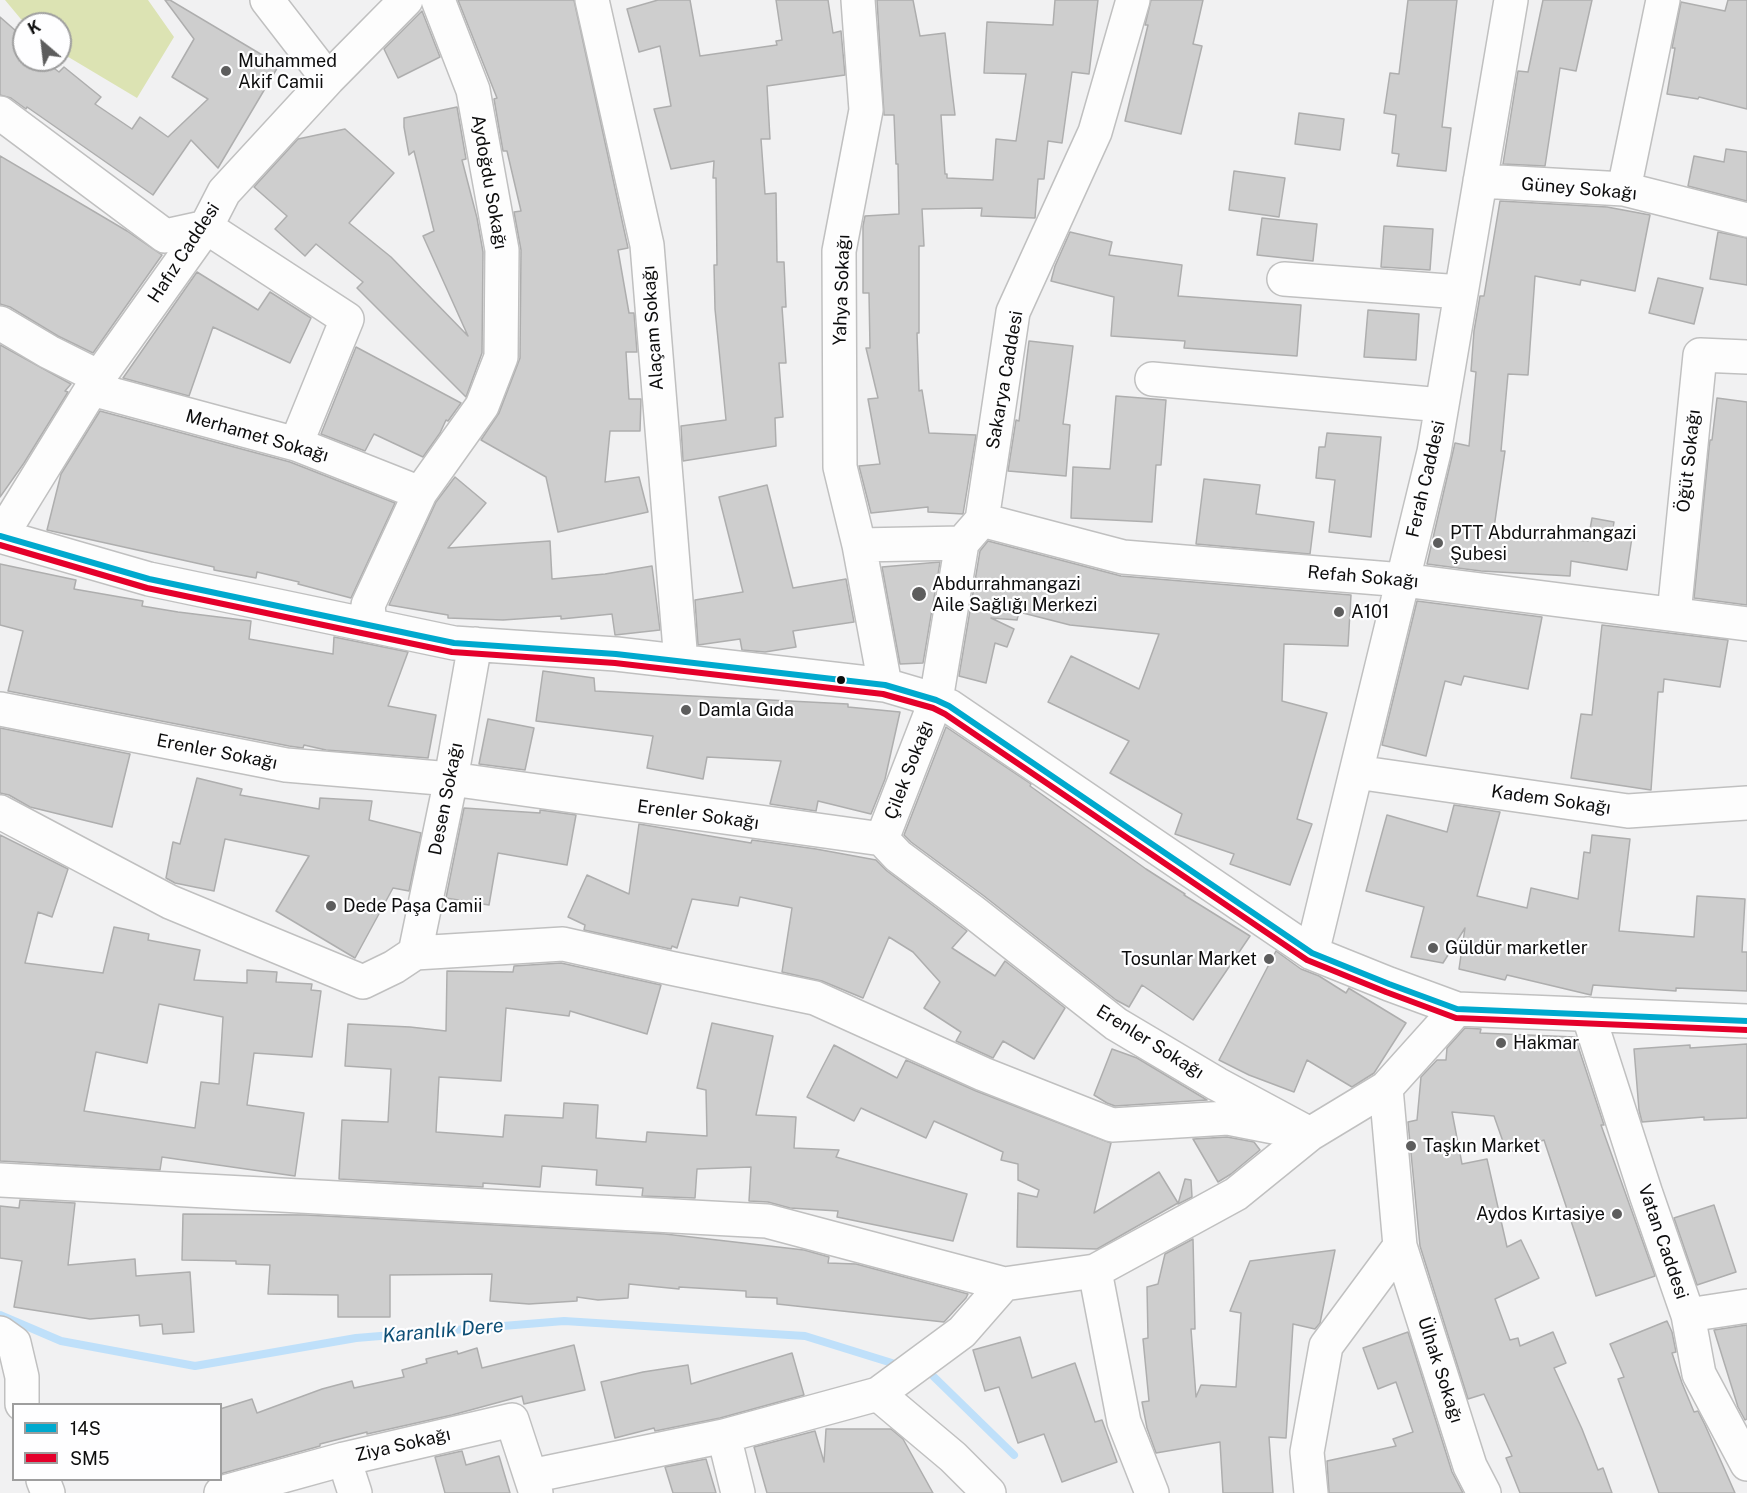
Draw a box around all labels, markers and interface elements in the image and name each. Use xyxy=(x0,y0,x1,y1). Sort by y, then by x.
north arrow xyxy=(12,12,72,72)
text: K xyxy=(25,16,44,39)
place label: Muhammed Akif Camii xyxy=(238,50,337,92)
marker: Muhammed Akif Camii xyxy=(219,64,233,78)
street label: Aydoğdu Sokağı xyxy=(467,113,511,251)
street label: Güney Sokağı xyxy=(1520,173,1638,205)
street label: Hafız Caddesi xyxy=(144,199,224,307)
street label: Yahya Sokağı xyxy=(829,234,855,346)
street label: Alaçam Sokağı xyxy=(638,265,668,391)
street label: Sakarya Caddesi xyxy=(982,309,1028,451)
street label: Merhamet Sokağı xyxy=(183,405,331,467)
street label: Öğüt Sokağı xyxy=(1673,408,1705,514)
street label: Ferah Caddesi xyxy=(1402,418,1450,540)
place label: PTT Abdurrahmangazi Şubesi xyxy=(1450,522,1636,564)
marker: PTT Abdurrahmangazi Şubesi xyxy=(1431,536,1445,550)
street label: Refah Sokağı xyxy=(1307,561,1419,593)
place label: Abdurrahmangazi Aile Sağlığı Merkezi xyxy=(932,573,1098,616)
marker: Abdurrahmangazi Aile Sağlığı Merkezi xyxy=(910,585,928,603)
place label: A101 xyxy=(1351,601,1389,623)
marker: A101 xyxy=(1332,605,1346,619)
unlabelled marker xyxy=(835,674,847,686)
place label: Damla Gıda xyxy=(698,699,794,721)
marker: Damla Gıda xyxy=(679,703,693,717)
street label: Çilek Sokağı xyxy=(880,717,938,823)
street label: Erenler Sokağı xyxy=(155,730,279,774)
street label: Desen Sokağı xyxy=(424,741,468,857)
street label: Kadem Sokağı xyxy=(1490,781,1612,819)
street label: Erenler Sokağı xyxy=(636,796,760,834)
place label: Dede Paşa Camii xyxy=(343,895,482,917)
marker: Dede Paşa Camii xyxy=(324,899,338,913)
place label: Güldür marketler xyxy=(1445,937,1588,959)
marker: Güldür marketler xyxy=(1426,941,1440,955)
place label: Tosunlar Market xyxy=(1121,948,1257,970)
marker: Tosunlar Market xyxy=(1262,952,1276,966)
street label: Erenler Sokağı xyxy=(1092,1000,1208,1084)
place label: Hakmar xyxy=(1513,1032,1579,1054)
marker: Hakmar xyxy=(1494,1036,1508,1050)
place label: Taşkın Market xyxy=(1423,1135,1540,1157)
marker: Taşkın Market xyxy=(1404,1139,1418,1153)
street label: Vatan Caddesi xyxy=(1633,1182,1693,1302)
place label: Aydos Kırtasiye xyxy=(1476,1203,1605,1225)
marker: Aydos Kırtasiye xyxy=(1610,1207,1624,1221)
water label: Karanlık Dere xyxy=(381,1314,505,1348)
street label: Ülhak Sokağı xyxy=(1413,1314,1467,1426)
legend xyxy=(12,1403,222,1481)
text: 14S xyxy=(70,1418,101,1439)
street label: Ziya Sokağı xyxy=(353,1424,453,1466)
text: SM5 xyxy=(70,1448,109,1469)

